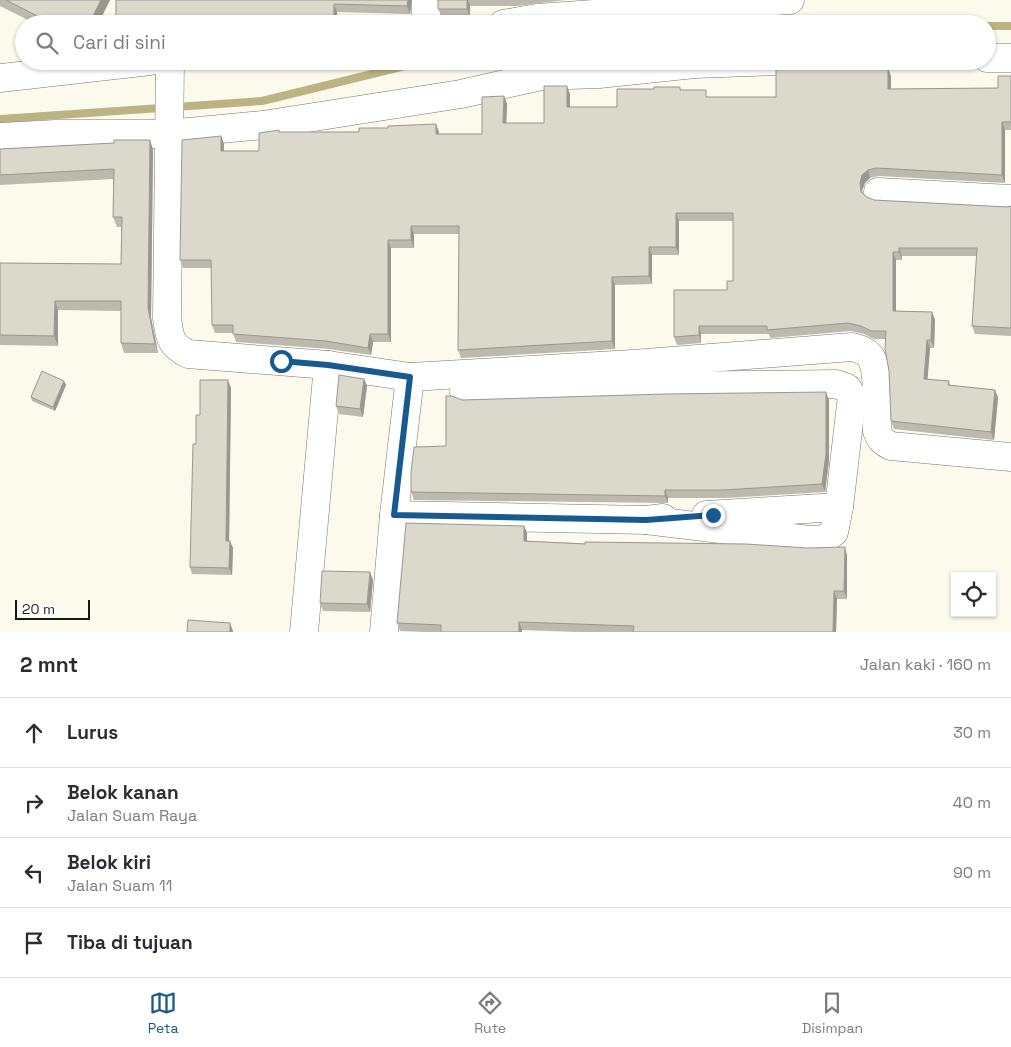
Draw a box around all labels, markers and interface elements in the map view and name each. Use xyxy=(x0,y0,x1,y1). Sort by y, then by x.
search box xyxy=(15,15,996,70)
icon: search xyxy=(33,29,61,57)
text: Cari di sini xyxy=(73,30,166,55)
route start xyxy=(270,350,293,373)
route end xyxy=(702,504,725,527)
map controls xyxy=(951,572,996,617)
button: locate xyxy=(951,572,996,617)
scale bar xyxy=(15,597,90,620)
text: 20 m xyxy=(22,600,55,618)
text: 2 mnt xyxy=(20,651,78,678)
text: Jalan kaki · 160 m xyxy=(860,654,991,675)
icon: ahead xyxy=(20,719,48,747)
text: Lurus xyxy=(67,720,118,745)
text: 30 m xyxy=(953,722,991,743)
text: Belok kanan xyxy=(67,780,179,805)
icon: right xyxy=(20,789,48,817)
text: 40 m xyxy=(953,792,991,813)
text: Jalan Suam Raya xyxy=(67,805,197,826)
text: Belok kiri xyxy=(67,850,151,875)
icon: left xyxy=(20,859,48,887)
text: 90 m xyxy=(953,862,991,883)
text: Jalan Suam 11 xyxy=(67,875,172,896)
icon: arrive xyxy=(20,929,48,957)
text: Tiba di tujuan xyxy=(67,930,193,955)
tab: Peta xyxy=(148,989,179,1037)
tab: Rute xyxy=(474,989,506,1037)
tab: Disimpan xyxy=(802,989,863,1037)

